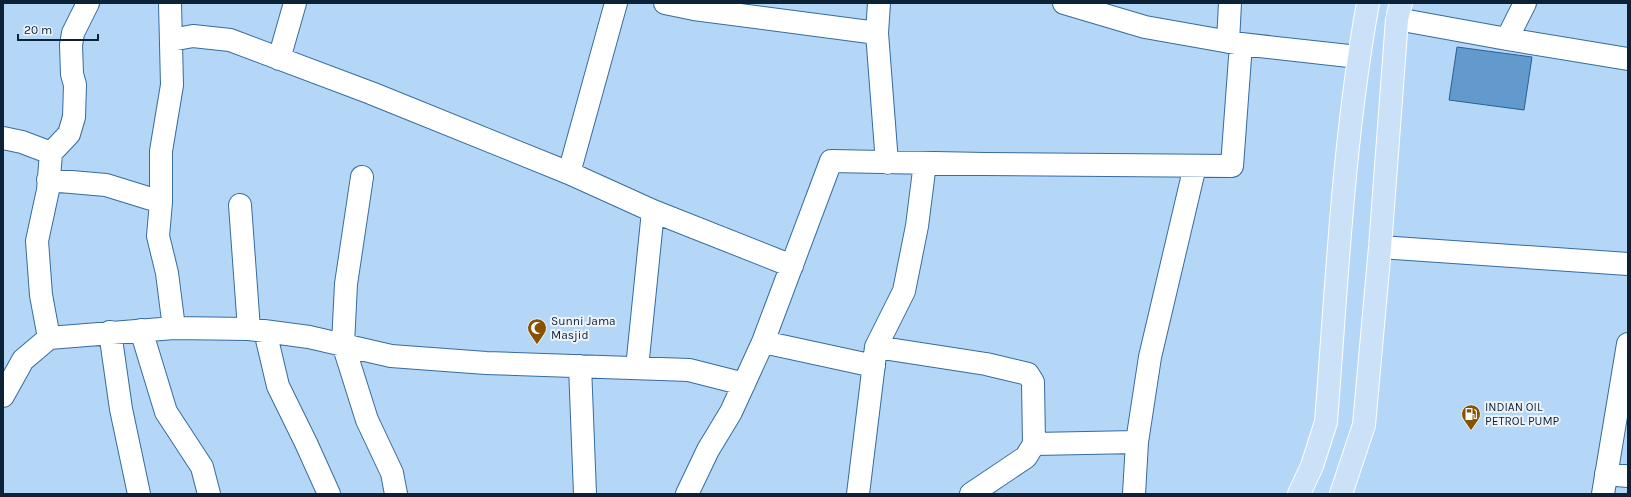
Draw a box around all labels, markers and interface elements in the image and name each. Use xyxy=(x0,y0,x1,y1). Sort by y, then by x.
scale bar xyxy=(18,16,98,42)
text: 20 m xyxy=(24,23,52,37)
place label: Sunni Jama Masjid xyxy=(551,314,616,342)
mosque icon: Sunni Jama Masjid xyxy=(526,317,548,345)
place label: INDIAN OIL PETROL PUMP xyxy=(1485,400,1560,428)
fuel station icon: INDIAN OIL PETROL PUMP xyxy=(1460,403,1482,431)

